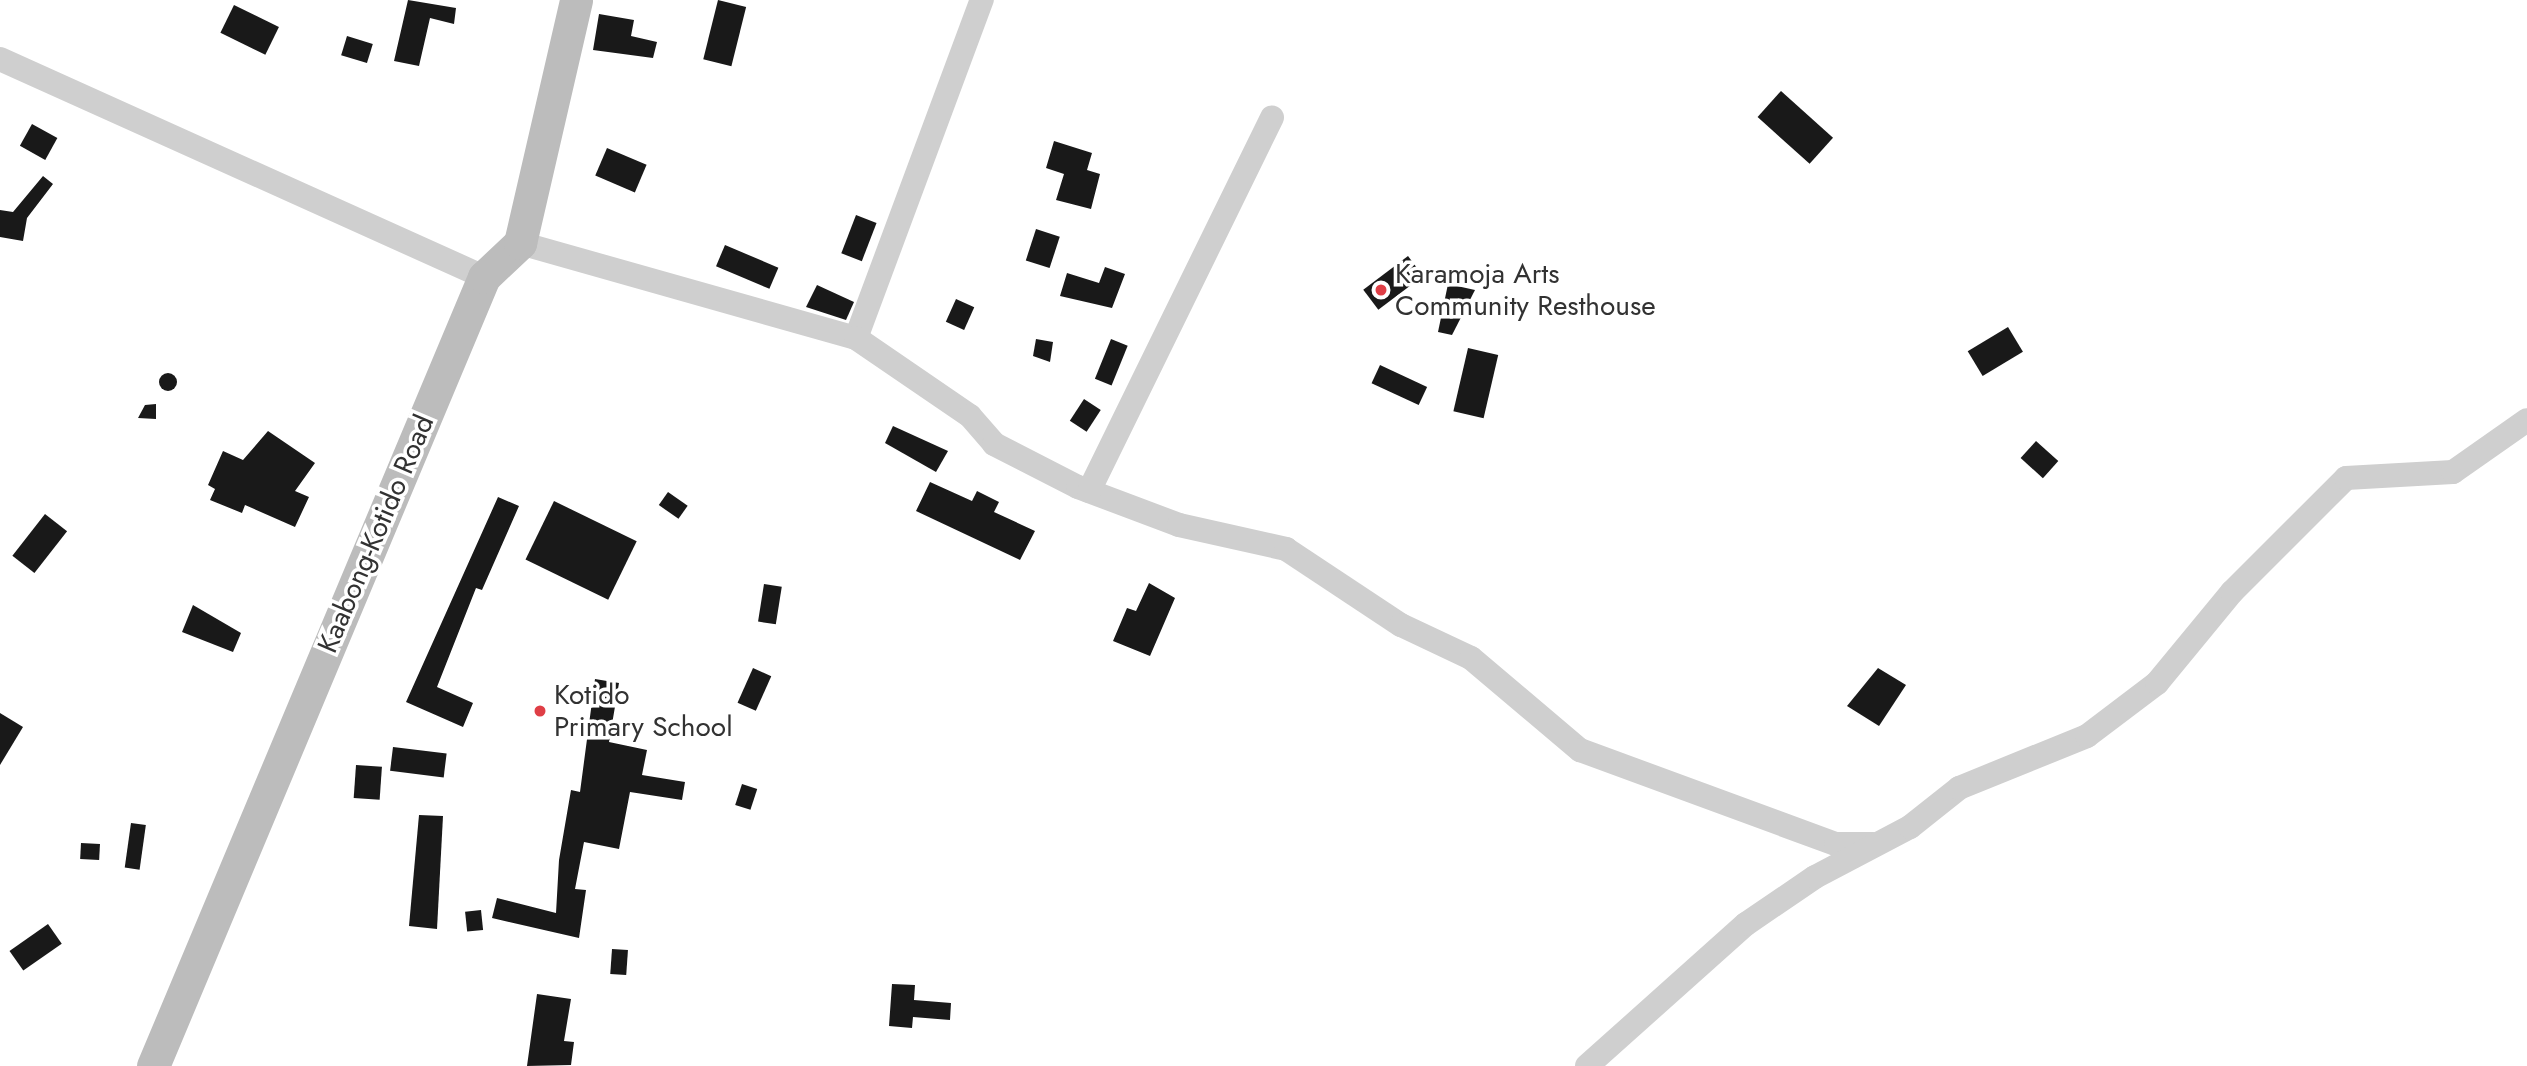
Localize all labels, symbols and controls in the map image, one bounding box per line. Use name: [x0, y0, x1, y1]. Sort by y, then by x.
place label: Karamoja Arts Community Resthouse: [1395, 257, 1656, 323]
marker: Karamoja Arts Community Resthouse: [1373, 282, 1389, 298]
street label: Kaabong-Kotido Road: [311, 410, 441, 658]
place label: Kotido Primary School: [554, 678, 733, 744]
marker: Kotido Primary School: [532, 703, 548, 719]

